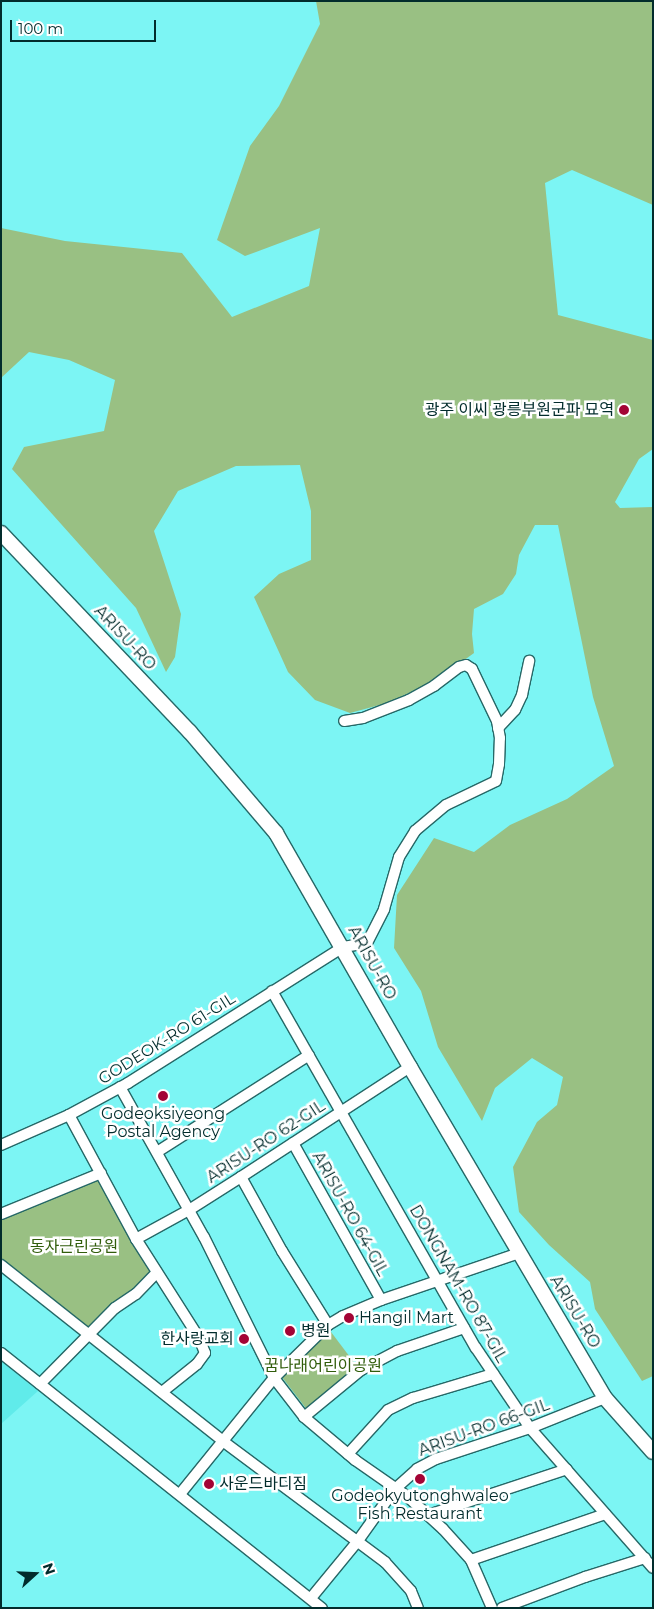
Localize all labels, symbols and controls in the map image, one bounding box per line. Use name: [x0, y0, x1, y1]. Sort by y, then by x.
scale bar: [12, 10, 159, 42]
text: 100 m: [18, 19, 63, 38]
place label: 광주 이씨 광릉부원군파 묘역: [425, 400, 614, 420]
marker: 광주 이씨 광릉부원군파 묘역: [618, 404, 630, 416]
street label: ARISU-RO: [90, 602, 160, 674]
street label: ARISU-RO: [344, 923, 400, 1003]
street label: GODEOK-RO 61-GIL: [95, 989, 239, 1089]
marker: Godeoksiyeong Postal Agency: [157, 1090, 169, 1102]
street label: ARISU-RO 62-GIL: [203, 1097, 329, 1187]
place label: Godeoksiyeong Postal Agency: [101, 1104, 225, 1142]
street label: ARISU-RO 64-GIL: [308, 1149, 392, 1279]
street label: DONGNAM-RO 87-GIL: [405, 1202, 511, 1366]
park label: 동자근린공원: [30, 1237, 118, 1257]
street label: ARISU-RO: [546, 1272, 604, 1352]
place label: Hangil Mart: [359, 1308, 454, 1328]
marker: Hangil Mart: [343, 1312, 355, 1324]
place label: 병원: [301, 1321, 330, 1341]
marker: 병원: [283, 1324, 297, 1338]
place label: 한사랑교회: [160, 1329, 234, 1349]
marker: 한사랑교회: [238, 1333, 250, 1345]
park label: 꿈나래어린이공원: [264, 1356, 382, 1376]
street label: ARISU-RO 66-GIL: [416, 1395, 552, 1461]
marker: Godeokyutonghwaleo Fish Restaurant: [414, 1473, 426, 1485]
place label: 사운드바디짐: [219, 1474, 307, 1494]
marker: 사운드바디짐: [203, 1478, 215, 1490]
place label: Godeokyutonghwaleo Fish Restaurant: [331, 1486, 509, 1524]
north arrow: [10, 1549, 60, 1599]
text: N: [39, 1560, 59, 1577]

